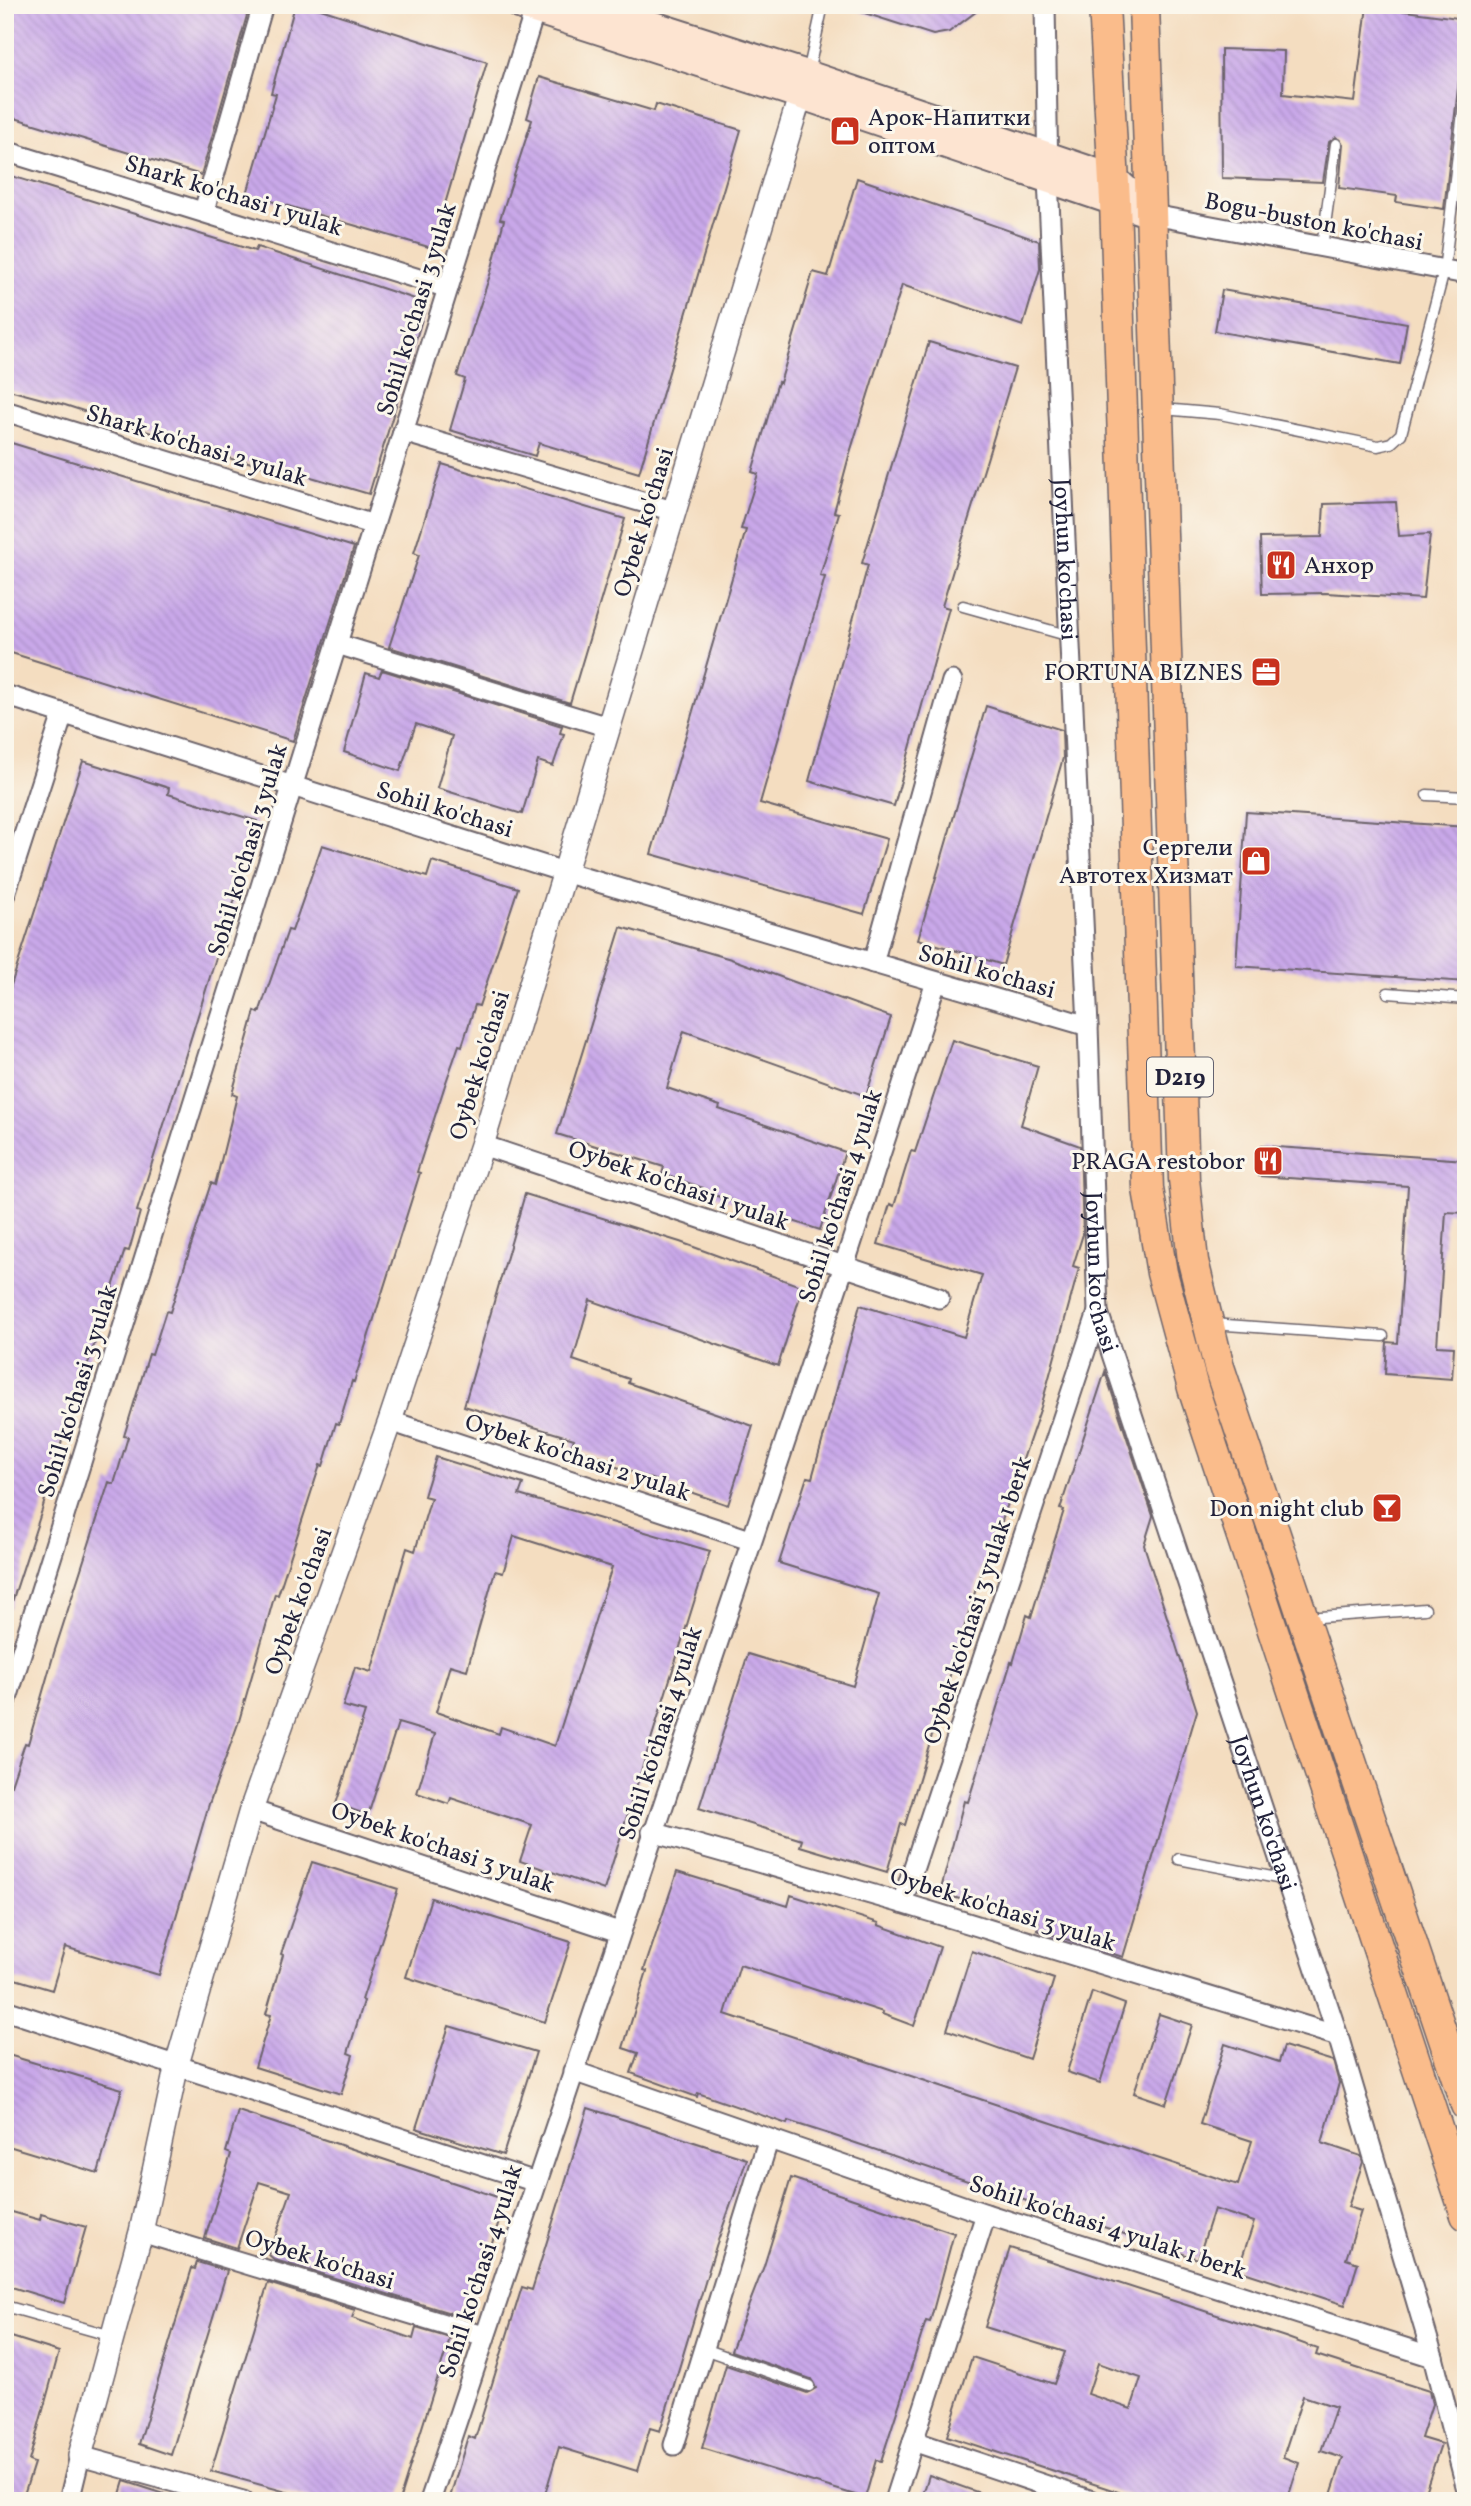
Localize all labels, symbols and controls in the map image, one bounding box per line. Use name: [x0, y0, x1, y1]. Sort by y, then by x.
place label: Арок-Напитки оптом: [868, 102, 1031, 164]
shop icon: Арок-Напитки оптом: [828, 114, 862, 148]
street label: Shark ko'chasi 1 yulak: [120, 148, 347, 246]
street label: Bogu-buston ko'chasi: [1201, 185, 1426, 261]
street label: Sohil ko'chasi 3 yulak: [369, 199, 467, 420]
street label: Shark ko'chasi 2 yulak: [82, 397, 311, 497]
street label: Oybek ko'chasi: [606, 444, 684, 602]
street label: Joyhun ko'chasi: [1043, 478, 1085, 642]
restaurant icon: Анхор: [1264, 548, 1298, 582]
place label: Анхор: [1304, 550, 1374, 584]
office icon: FORTUNA BIZNES: [1249, 655, 1283, 689]
place label: FORTUNA BIZNES: [1044, 657, 1243, 691]
street label: Sohil ko'chasi 3 yulak: [200, 740, 298, 961]
street label: Sohil ko'chasi: [372, 774, 517, 848]
place label: Сергели Автотех Хизмат: [1059, 832, 1233, 894]
shop icon: Сергели Автотех Хизмат: [1239, 844, 1273, 878]
street label: Sohil ko'chasi: [914, 937, 1059, 1009]
street label: Oybek ko'chasi: [442, 987, 520, 1145]
road number: D219: [1147, 1058, 1213, 1096]
street label: Sohil ko'chasi 4 yulak: [791, 1085, 893, 1308]
street label: Oybek ko'chasi 1 yulak: [563, 1133, 793, 1241]
restaurant icon: PRAGA restobor: [1251, 1144, 1285, 1178]
place label: PRAGA restobor: [1071, 1146, 1245, 1180]
street label: Joyhun ko'chasi: [1075, 1191, 1125, 1358]
street label: Sohil ko'chasi 3 yulak: [30, 1281, 128, 1502]
street label: Oybek ko'chasi 2 yulak: [460, 1406, 695, 1511]
street label: Oybek ko'chasi 3 yulak 1 berk: [916, 1452, 1042, 1749]
bar icon: Don night club: [1370, 1491, 1404, 1525]
place label: Don night club: [1209, 1493, 1364, 1527]
street label: Oybek ko'chasi: [257, 1523, 342, 1680]
street label: Sohil ko'chasi 4 yulak: [611, 1622, 713, 1845]
street label: Joyhun ko'chasi: [1220, 1731, 1304, 1896]
street label: Oybek ko'chasi 3 yulak: [326, 1795, 559, 1903]
street label: Oybek ko'chasi 3 yulak: [885, 1860, 1120, 1961]
street label: Sohil ko'chasi 4 yulak: [431, 2160, 533, 2383]
street label: Sohil ko'chasi 4 yulak 1 berk: [964, 2168, 1250, 2290]
street label: Oybek ko'chasi: [240, 2222, 398, 2300]

